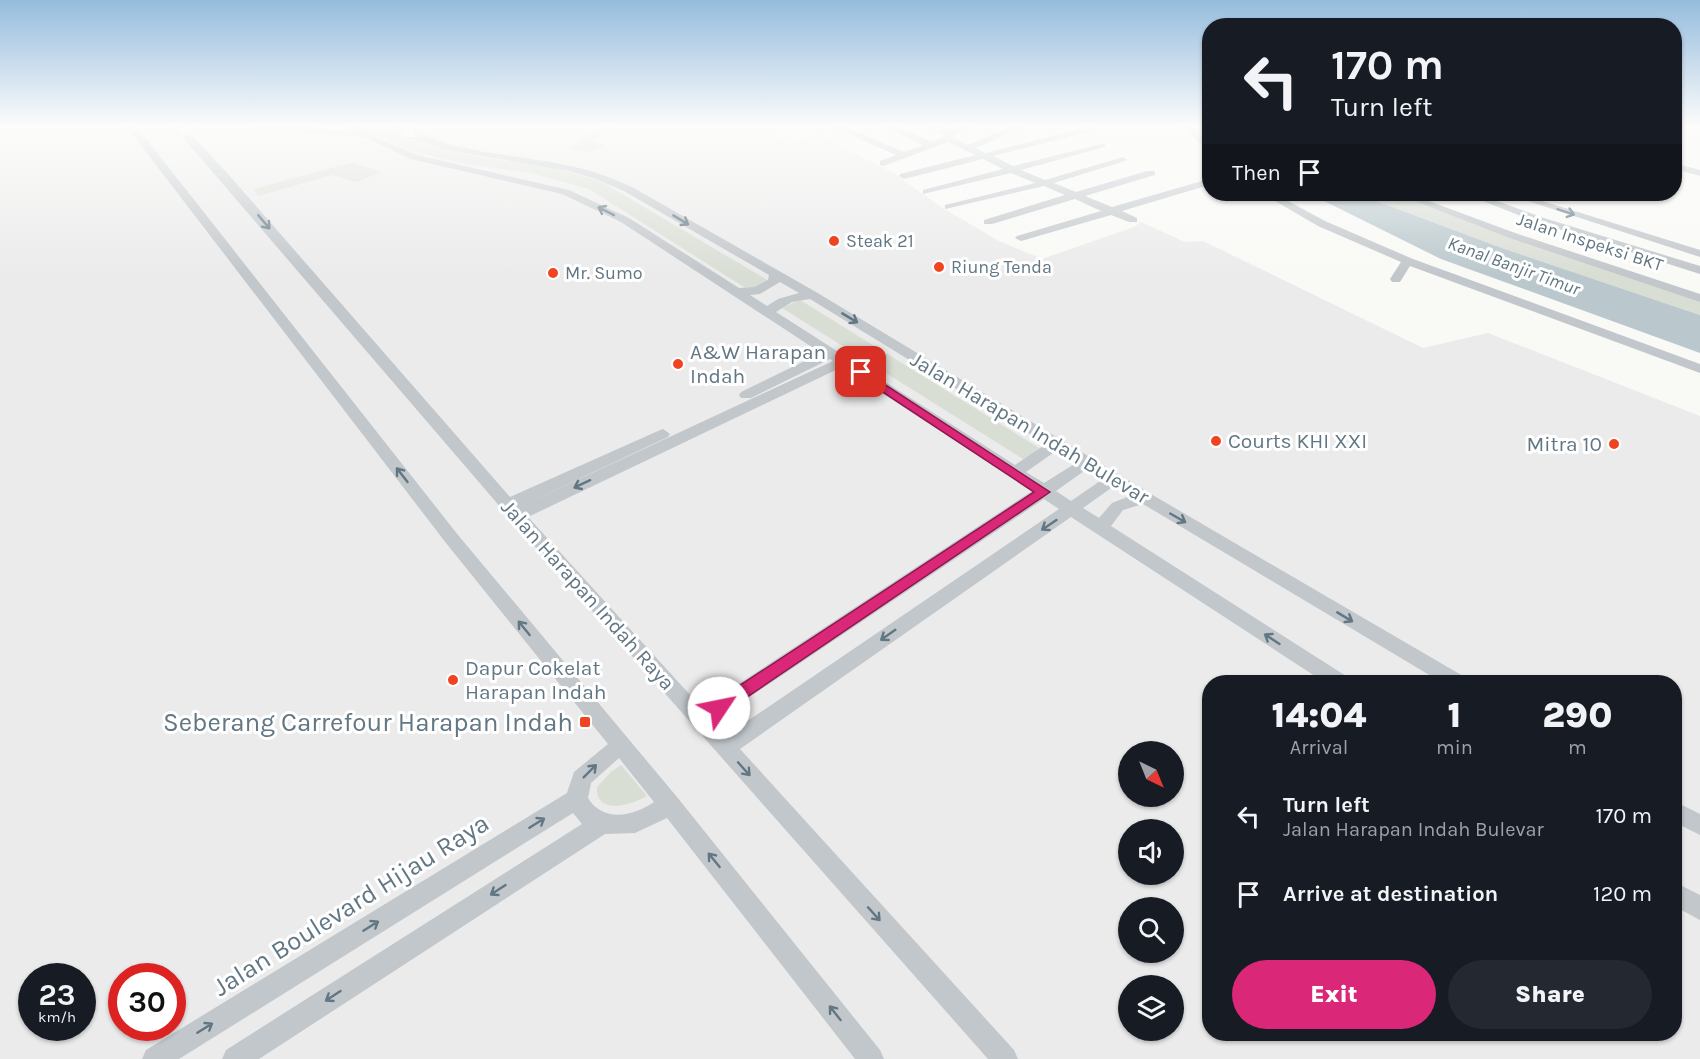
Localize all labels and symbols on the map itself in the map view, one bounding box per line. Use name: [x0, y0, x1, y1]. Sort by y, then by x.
one-way arrow: [598, 204, 616, 216]
one-way arrow: [1556, 207, 1575, 218]
street label: Jalan Inspeksi BKT: [1514, 208, 1666, 276]
one-way arrow: [257, 214, 270, 230]
one-way arrow: [672, 214, 689, 226]
place label: Steak 21: [846, 230, 914, 252]
water label: Kanal Banjir Timur: [1445, 232, 1584, 300]
marker: Steak 21: [827, 234, 841, 248]
place label: Riung Tenda: [951, 256, 1052, 278]
marker: Riung Tenda: [932, 260, 946, 274]
place label: Mr. Sumo: [565, 262, 643, 284]
marker: Mr. Sumo: [546, 266, 560, 280]
one-way arrow: [841, 312, 858, 324]
place label: A&W Harapan Indah: [690, 340, 826, 388]
pin: [835, 346, 886, 397]
street label: Jalan Harapan Indah Bulevar: [907, 347, 1154, 509]
marker: A&W Harapan Indah: [671, 357, 685, 371]
place label: Courts KHI XXI: [1228, 429, 1367, 453]
place label: Mitra 10: [1527, 432, 1602, 456]
marker: Courts KHI XXI: [1209, 434, 1223, 448]
marker: Mitra 10: [1607, 437, 1621, 451]
one-way arrow: [396, 468, 409, 484]
one-way arrow: [574, 479, 592, 491]
street label: Jalan Harapan Indah Raya: [496, 495, 680, 695]
one-way arrow: [1169, 512, 1186, 524]
one-way arrow: [1041, 519, 1057, 531]
one-way arrow: [1336, 612, 1353, 624]
one-way arrow: [517, 620, 530, 636]
one-way arrow: [880, 629, 896, 641]
one-way arrow: [1264, 633, 1281, 645]
place label: Dapur Cokelat Harapan Indah: [465, 656, 606, 704]
marker: Dapur Cokelat Harapan Indah: [446, 673, 460, 687]
position arrow: [687, 676, 751, 740]
place label: Seberang Carrefour Harapan Indah: [163, 707, 573, 738]
marker: Seberang Carrefour Harapan Indah: [578, 715, 592, 729]
north arrow: [1118, 741, 1184, 807]
one-way arrow: [737, 761, 751, 776]
one-way arrow: [582, 763, 597, 778]
street label: Jalan Boulevard Hijau Raya: [207, 807, 495, 1003]
one-way arrow: [528, 817, 545, 829]
one-way arrow: [707, 853, 721, 868]
one-way arrow: [489, 884, 506, 897]
one-way arrow: [867, 906, 881, 921]
one-way arrow: [362, 919, 379, 931]
speed limit sign: 30: [108, 963, 186, 1041]
one-way arrow: [325, 989, 342, 1002]
one-way arrow: [828, 1005, 841, 1021]
one-way arrow: [196, 1022, 213, 1034]

